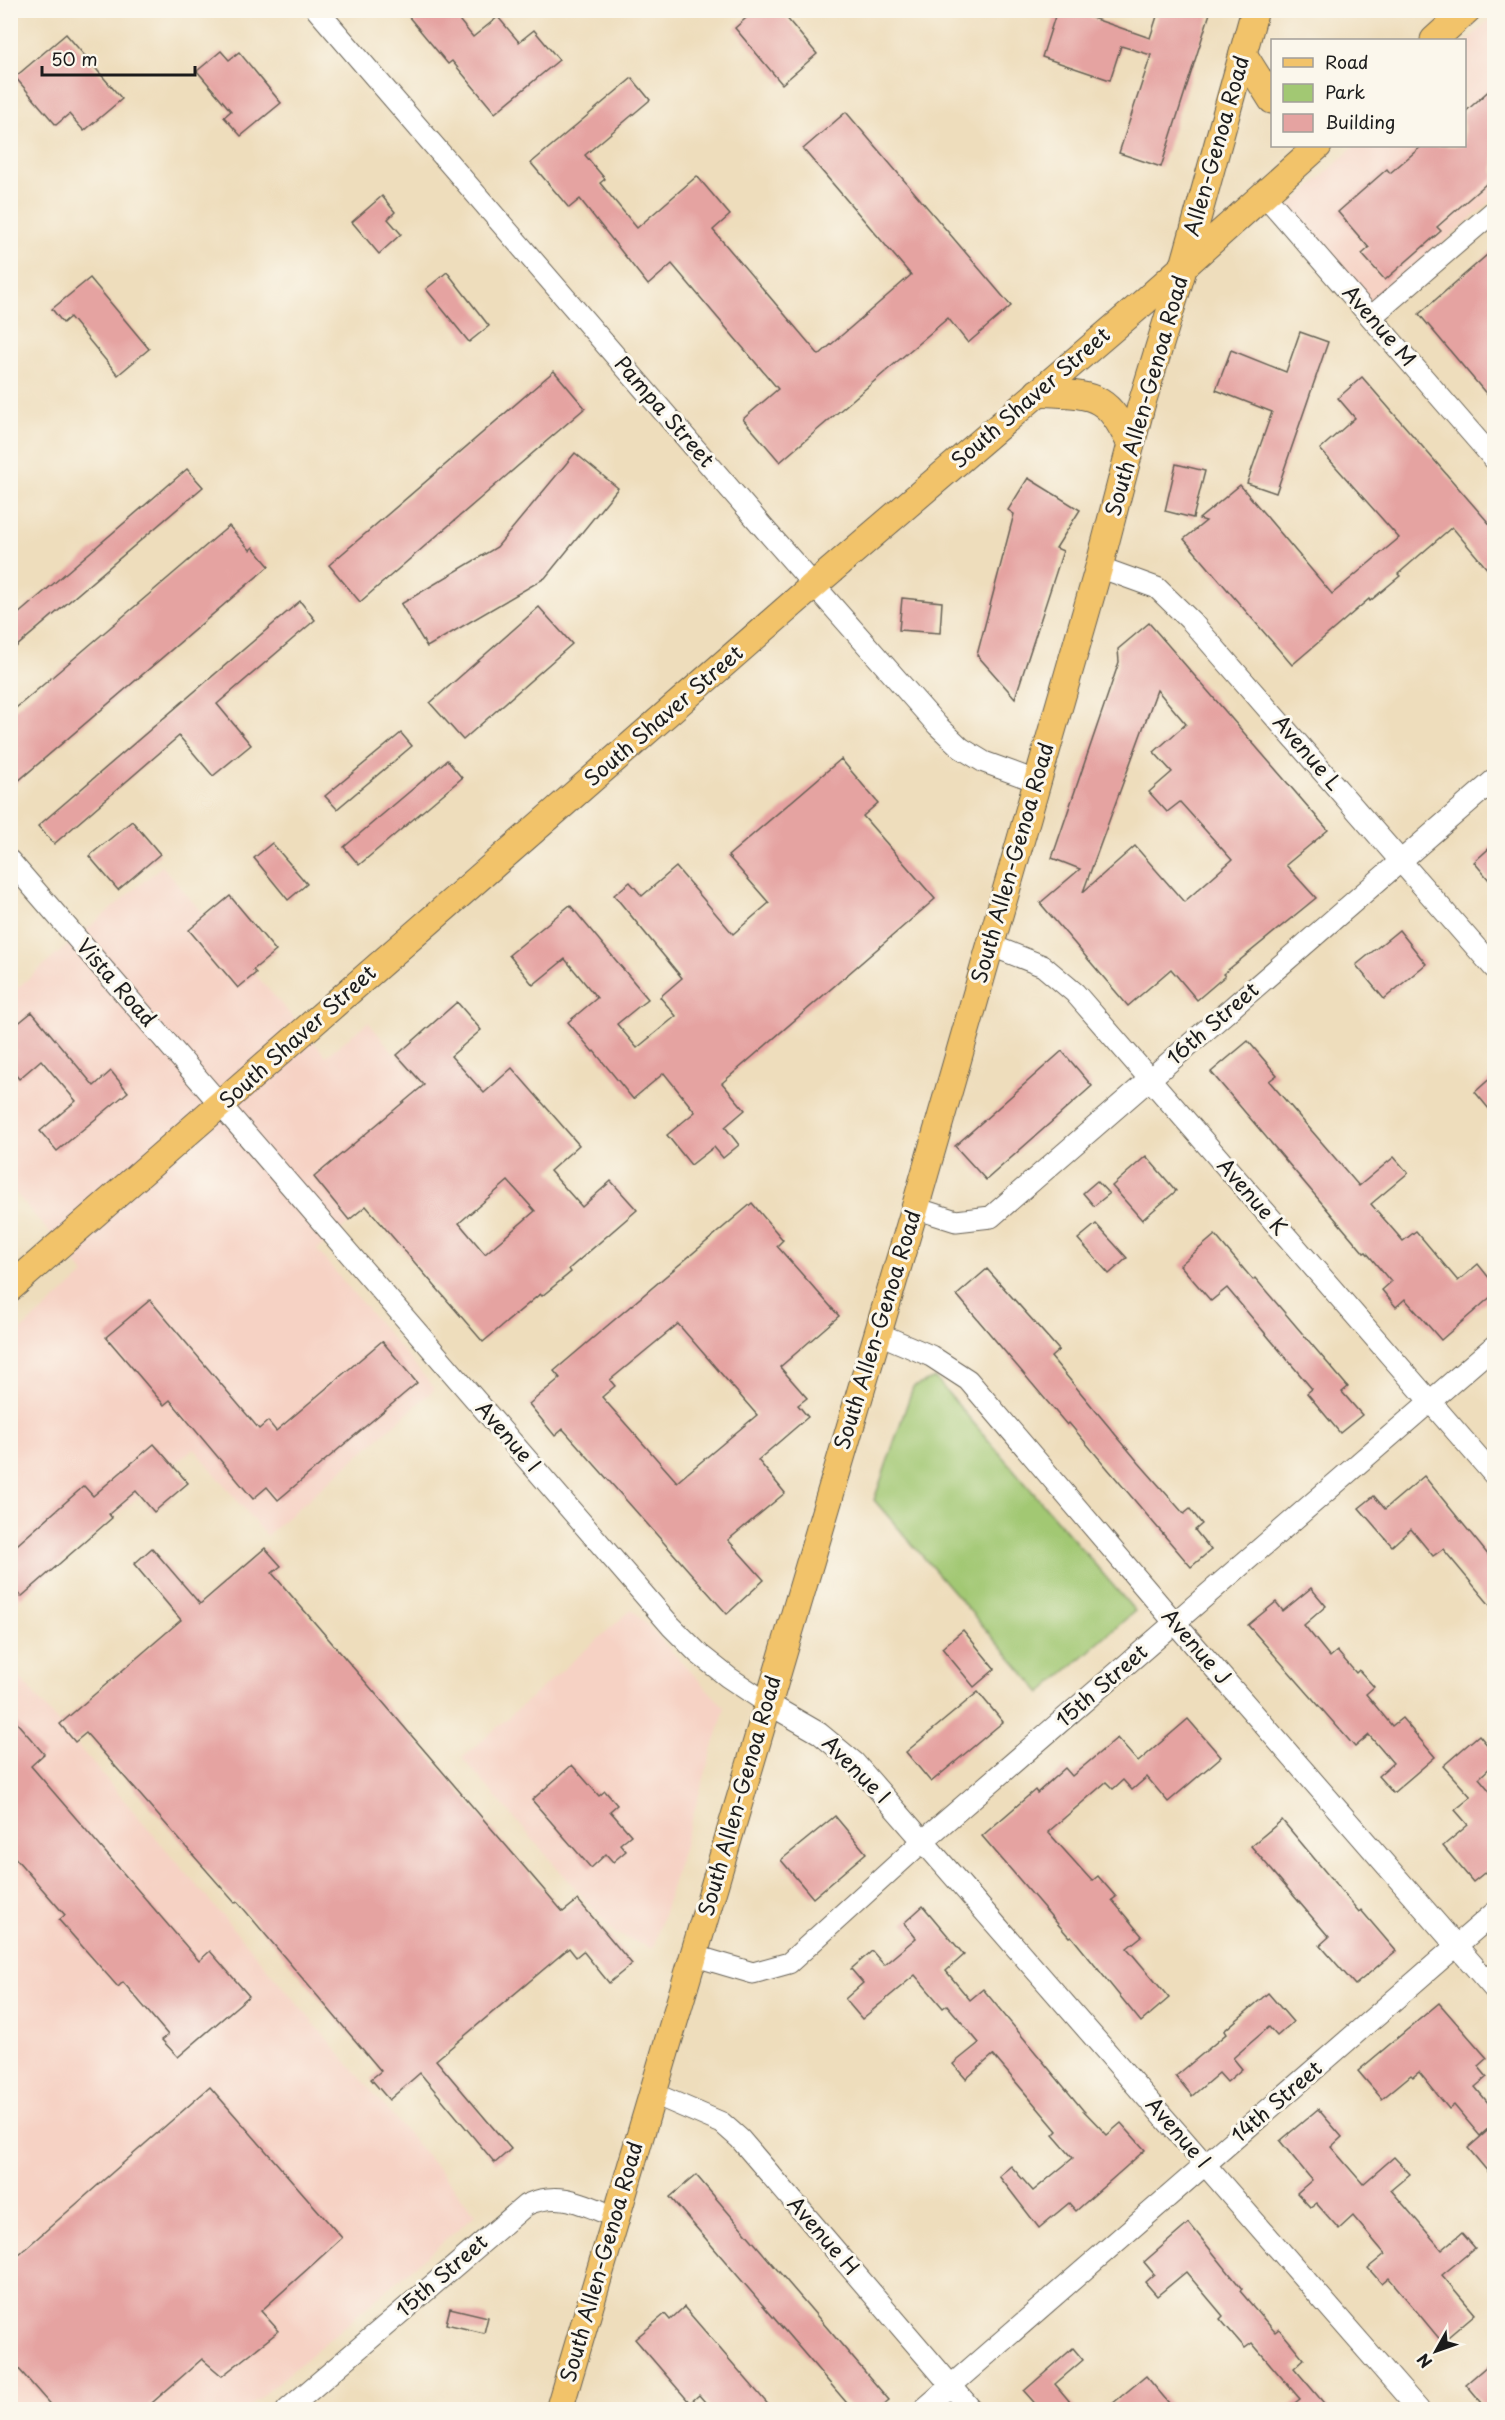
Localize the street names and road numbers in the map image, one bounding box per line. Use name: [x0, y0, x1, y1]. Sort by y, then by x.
street label: Allen-Genoa Road: [1174, 52, 1256, 239]
street label: South Allen-Genoa Road: [1095, 271, 1195, 519]
street label: Avenue M: [1336, 277, 1425, 373]
street label: South Shaver Street: [943, 318, 1116, 475]
street label: Pampa Street: [608, 348, 723, 474]
street label: South Shaver Street: [576, 636, 749, 793]
street label: Avenue L: [1266, 707, 1351, 797]
street label: South Allen-Genoa Road: [961, 738, 1061, 986]
street label: Vista Road: [70, 930, 165, 1033]
street label: South Shaver Street: [211, 956, 382, 1115]
street label: 16th Street: [1158, 973, 1265, 1072]
street label: Avenue K: [1211, 1150, 1296, 1241]
street label: South Allen-Genoa Road: [824, 1206, 928, 1453]
street label: Avenue I: [469, 1393, 550, 1479]
street label: Avenue J: [1155, 1600, 1240, 1691]
street label: 15th Street: [1048, 1635, 1154, 1734]
street label: South Allen-Genoa Road: [688, 1671, 788, 1919]
street label: Avenue I: [816, 1727, 899, 1810]
street label: 14th Street: [1223, 2052, 1328, 2149]
street label: Avenue I: [1139, 2089, 1220, 2175]
street label: South Allen-Genoa Road: [550, 2137, 650, 2385]
street label: Avenue H: [781, 2188, 868, 2281]
street label: 15th Street: [388, 2225, 494, 2324]

